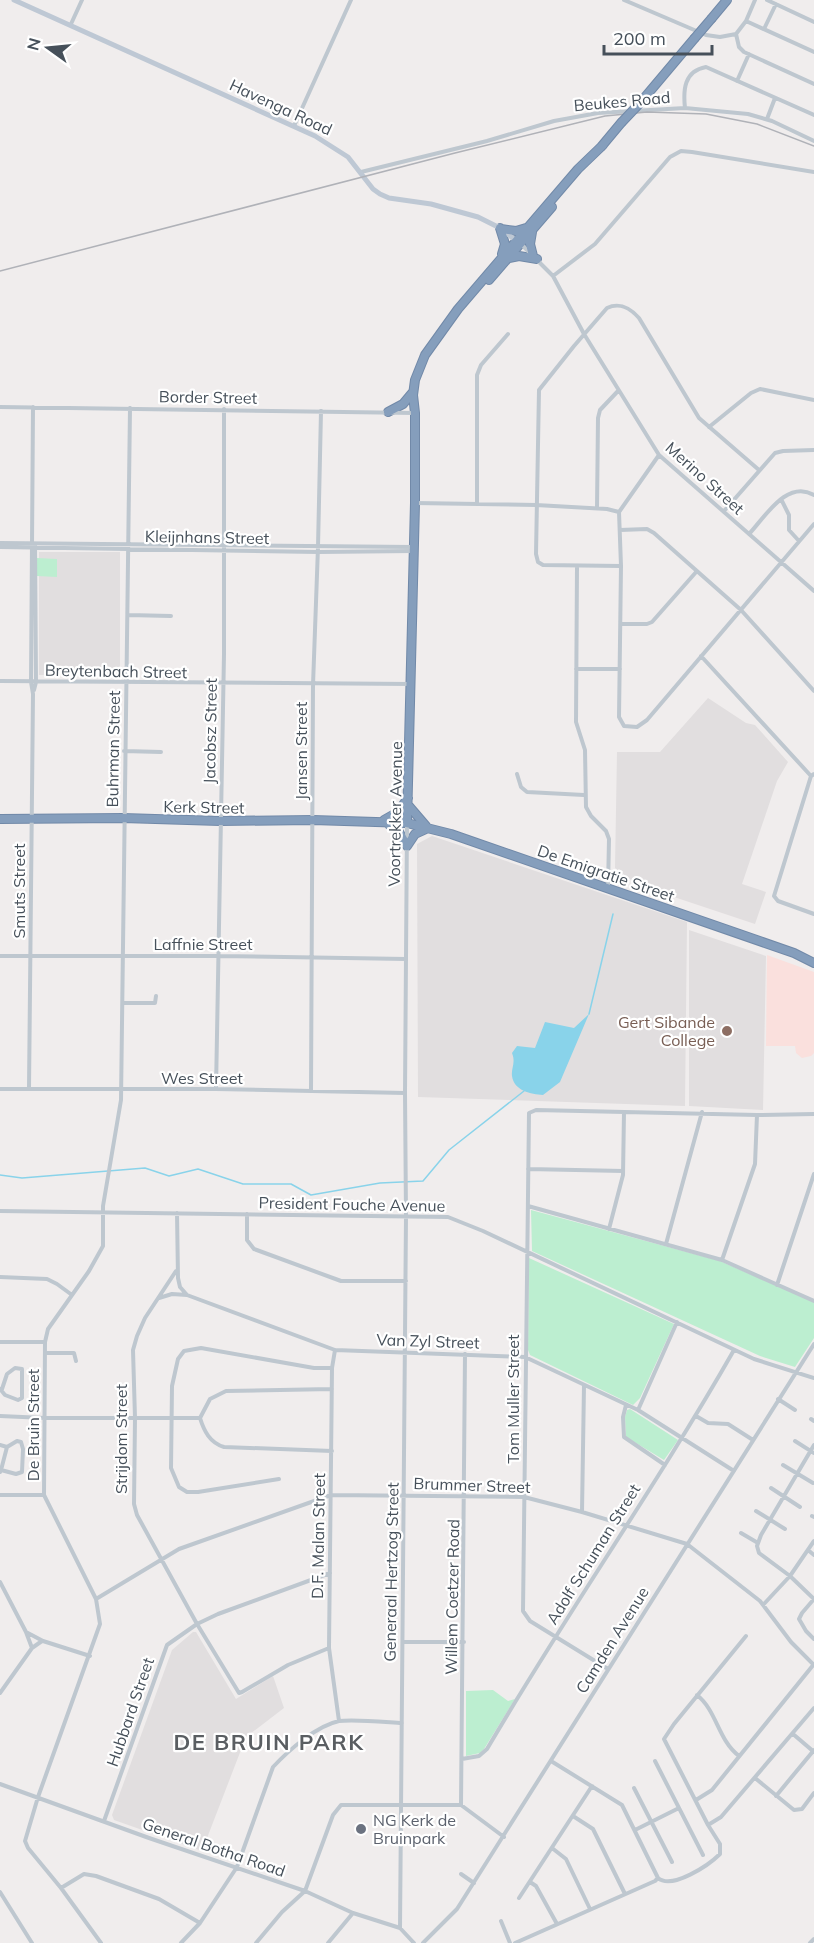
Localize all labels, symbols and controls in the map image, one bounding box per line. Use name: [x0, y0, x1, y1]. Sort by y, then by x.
north arrow: [18, 18, 78, 78]
scale bar: [604, 18, 712, 56]
text: 200 m: [613, 27, 666, 50]
text: N: [22, 36, 45, 53]
street label: Havenga Road: [227, 75, 335, 139]
street label: Beukes Road: [573, 87, 671, 115]
street label: Border Street: [159, 386, 258, 408]
street label: Merino Street: [662, 437, 749, 519]
street label: Kleijnhans Street: [145, 526, 270, 548]
street label: Breytenbach Street: [45, 660, 188, 682]
street label: Jacobsz Street: [199, 677, 221, 784]
street label: Buhrman Street: [102, 690, 124, 808]
street label: Jansen Street: [291, 701, 311, 800]
street label: Voortrekker Avenue: [384, 741, 406, 887]
street label: Kerk Street: [163, 796, 245, 818]
street label: De Emigratie Street: [535, 840, 678, 906]
street label: Smuts Street: [9, 843, 29, 939]
street label: Laffnie Street: [153, 934, 253, 954]
place label: Gert Sibande College: [618, 1012, 715, 1050]
marker: Gert Sibande College: [720, 1024, 734, 1038]
street label: Wes Street: [161, 1068, 243, 1088]
street label: President Fouche Avenue: [258, 1192, 446, 1216]
street label: Van Zyl Street: [376, 1329, 480, 1353]
street label: Tom Muller Street: [503, 1334, 523, 1464]
street label: De Bruin Street: [23, 1368, 43, 1481]
street label: Strijdom Street: [111, 1384, 131, 1494]
street label: D.F. Malan Street: [307, 1472, 329, 1599]
street label: Brummer Street: [413, 1473, 531, 1497]
street label: Adolf Schuman Street: [542, 1480, 645, 1628]
street label: Generaal Hertzog Street: [379, 1482, 403, 1662]
street label: Willem Coetzer Road: [441, 1519, 463, 1675]
street label: Camden Avenue: [571, 1583, 653, 1697]
street label: Hubbard Street: [102, 1654, 158, 1769]
district label: DE BRUIN PARK: [174, 1728, 364, 1756]
place label: NG Kerk de Bruinpark: [373, 1810, 456, 1848]
street label: General Botha Road: [140, 1813, 288, 1881]
marker: NG Kerk de Bruinpark: [354, 1822, 368, 1836]

